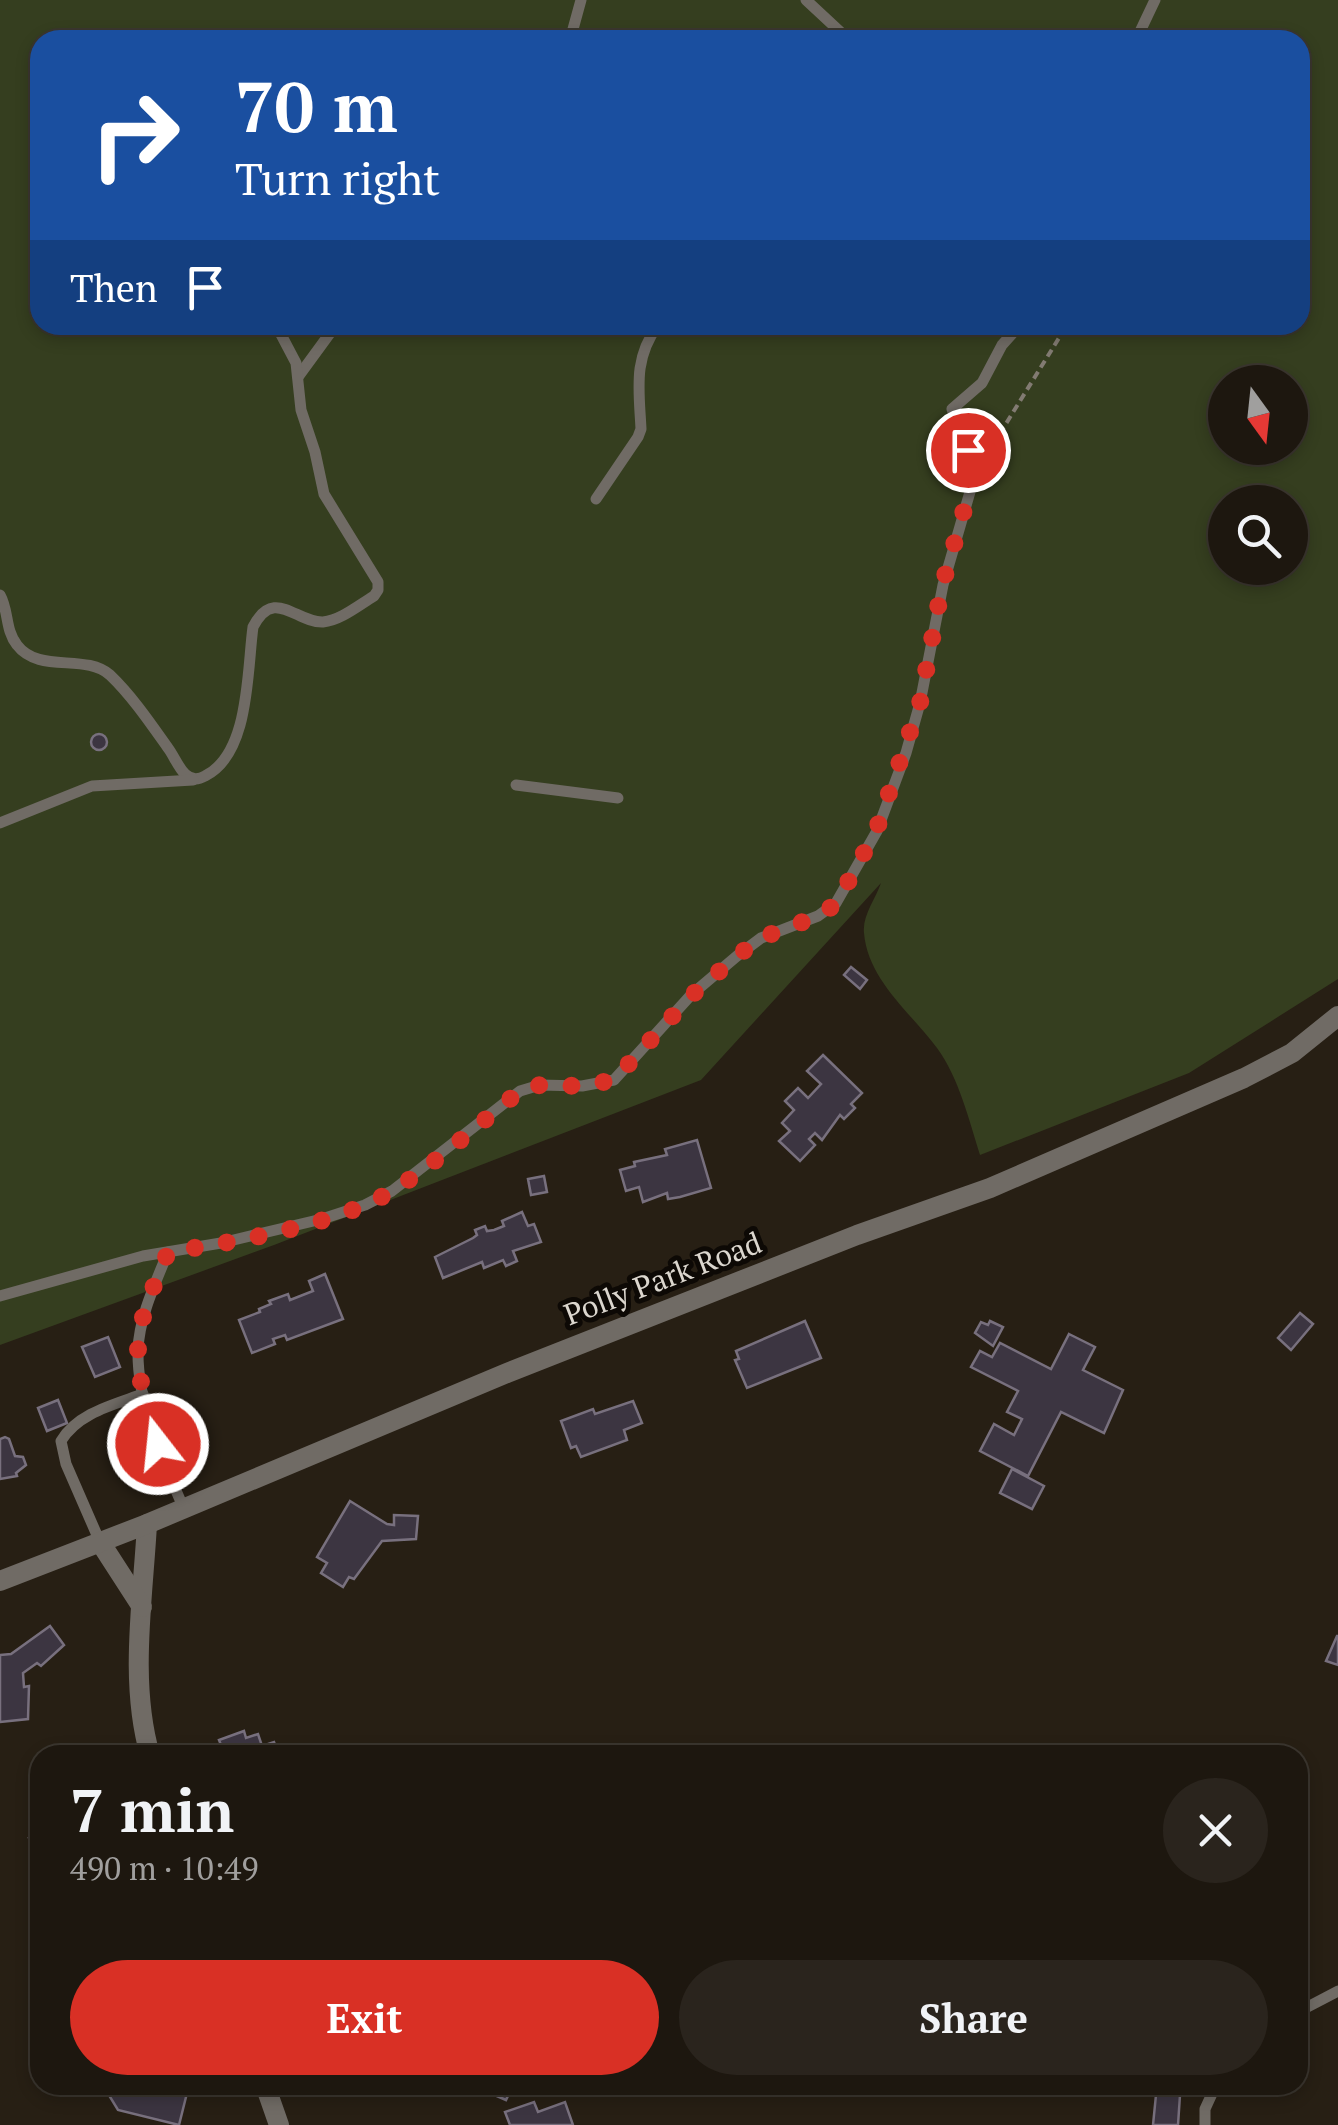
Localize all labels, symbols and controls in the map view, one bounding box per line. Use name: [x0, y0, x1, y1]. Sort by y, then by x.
text: 70 m: [235, 59, 398, 152]
icon: right: [70, 70, 200, 200]
text: Turn right: [235, 148, 440, 208]
icon: arrive: [178, 260, 233, 315]
text: Then: [70, 263, 158, 313]
north arrow: [1208, 365, 1308, 465]
map controls: [1208, 365, 1308, 585]
pin: [926, 408, 1011, 493]
icon: arrive: [941, 423, 996, 478]
button: search: [1208, 485, 1308, 585]
street label: Polly Park Road: [558, 1222, 767, 1334]
position arrow: [106, 1392, 210, 1496]
text: 7 min: [70, 1770, 234, 1849]
button: close: [1163, 1778, 1268, 1883]
text: 490 m · 10:49: [70, 1847, 258, 1889]
button: Exit: [70, 1960, 659, 2075]
button: Share: [679, 1960, 1268, 2075]

